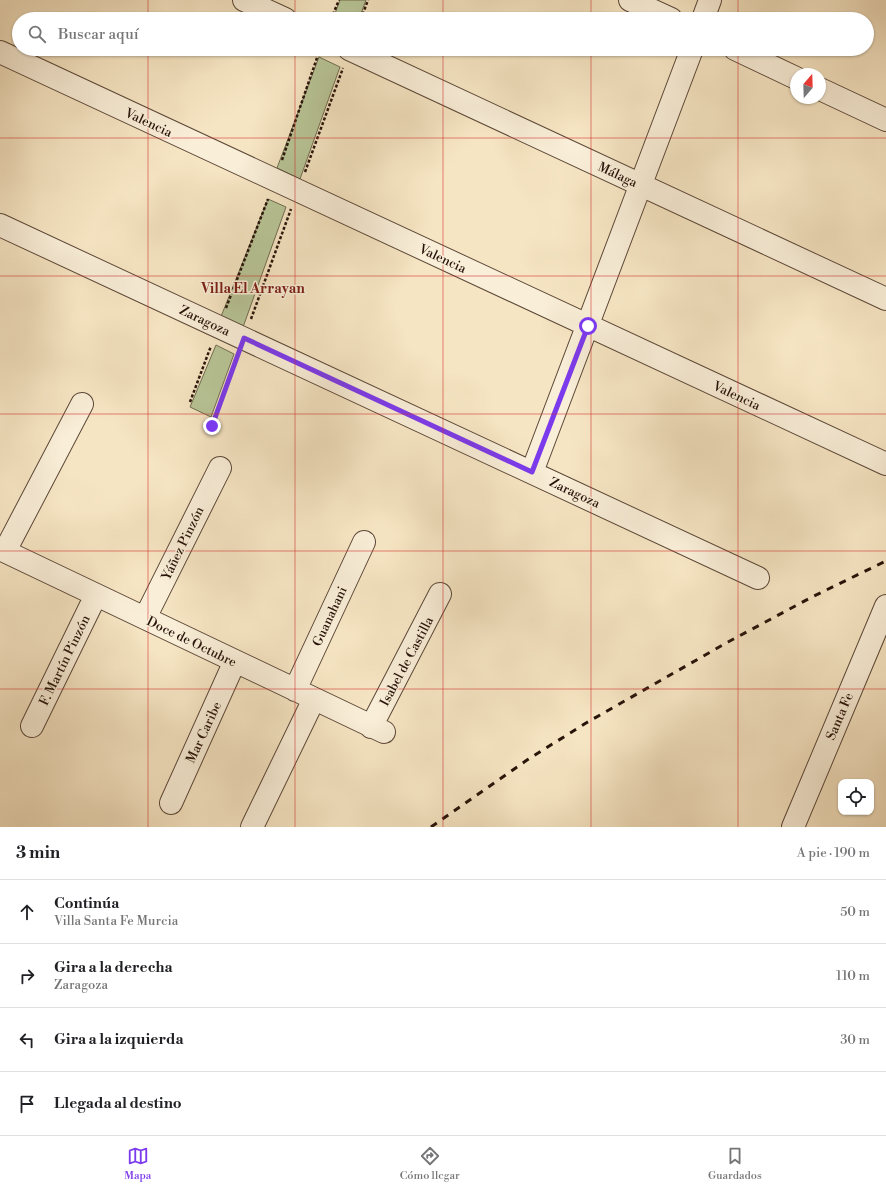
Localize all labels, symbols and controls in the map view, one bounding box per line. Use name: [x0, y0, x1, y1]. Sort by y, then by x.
search box: [12, 12, 874, 56]
icon: search: [26, 23, 48, 45]
text: Buscar aquí: [58, 25, 139, 44]
north arrow: [790, 68, 826, 104]
street label: Valencia: [121, 105, 175, 141]
street label: Málaga: [595, 159, 640, 191]
street label: Valencia: [415, 241, 469, 277]
district label: Villa El Arrayan: [200, 280, 305, 298]
street label: Zaragoza: [177, 302, 233, 340]
route start: [579, 317, 597, 335]
street label: Valencia: [709, 378, 763, 414]
route end: [203, 417, 221, 435]
street label: Zaragoza: [547, 474, 603, 512]
street label: Yáñez Pinzón: [158, 504, 208, 584]
street label: Guanahani: [309, 584, 351, 649]
street label: F. Martín Pinzón: [36, 612, 94, 708]
street label: Doce de Octubre: [144, 613, 240, 671]
street label: Isabel de Castilla: [377, 614, 437, 709]
street label: Santa Fe: [823, 690, 857, 743]
street label: Mar Caribe: [183, 699, 225, 766]
map controls: [838, 779, 874, 815]
button: locate: [838, 779, 874, 815]
text: 3 min: [16, 842, 60, 864]
text: A pie · 190 m: [797, 845, 870, 861]
text: Continúa: [54, 894, 119, 913]
icon: ahead: [16, 901, 38, 923]
text: 50 m: [840, 904, 870, 920]
text: Villa Santa Fe Murcia: [54, 913, 178, 929]
text: Gira a la derecha: [54, 958, 173, 977]
icon: right: [16, 965, 38, 987]
text: 110 m: [836, 968, 870, 984]
text: Zaragoza: [54, 977, 108, 993]
icon: left: [16, 1029, 38, 1051]
text: Gira a la izquierda: [54, 1030, 184, 1049]
text: 30 m: [840, 1032, 870, 1048]
icon: arrive: [16, 1093, 38, 1115]
text: Llegada al destino: [54, 1094, 182, 1113]
tab: Mapa: [124, 1145, 151, 1183]
tab: Cómo llegar: [400, 1145, 460, 1183]
tab: Guardados: [708, 1145, 762, 1183]

